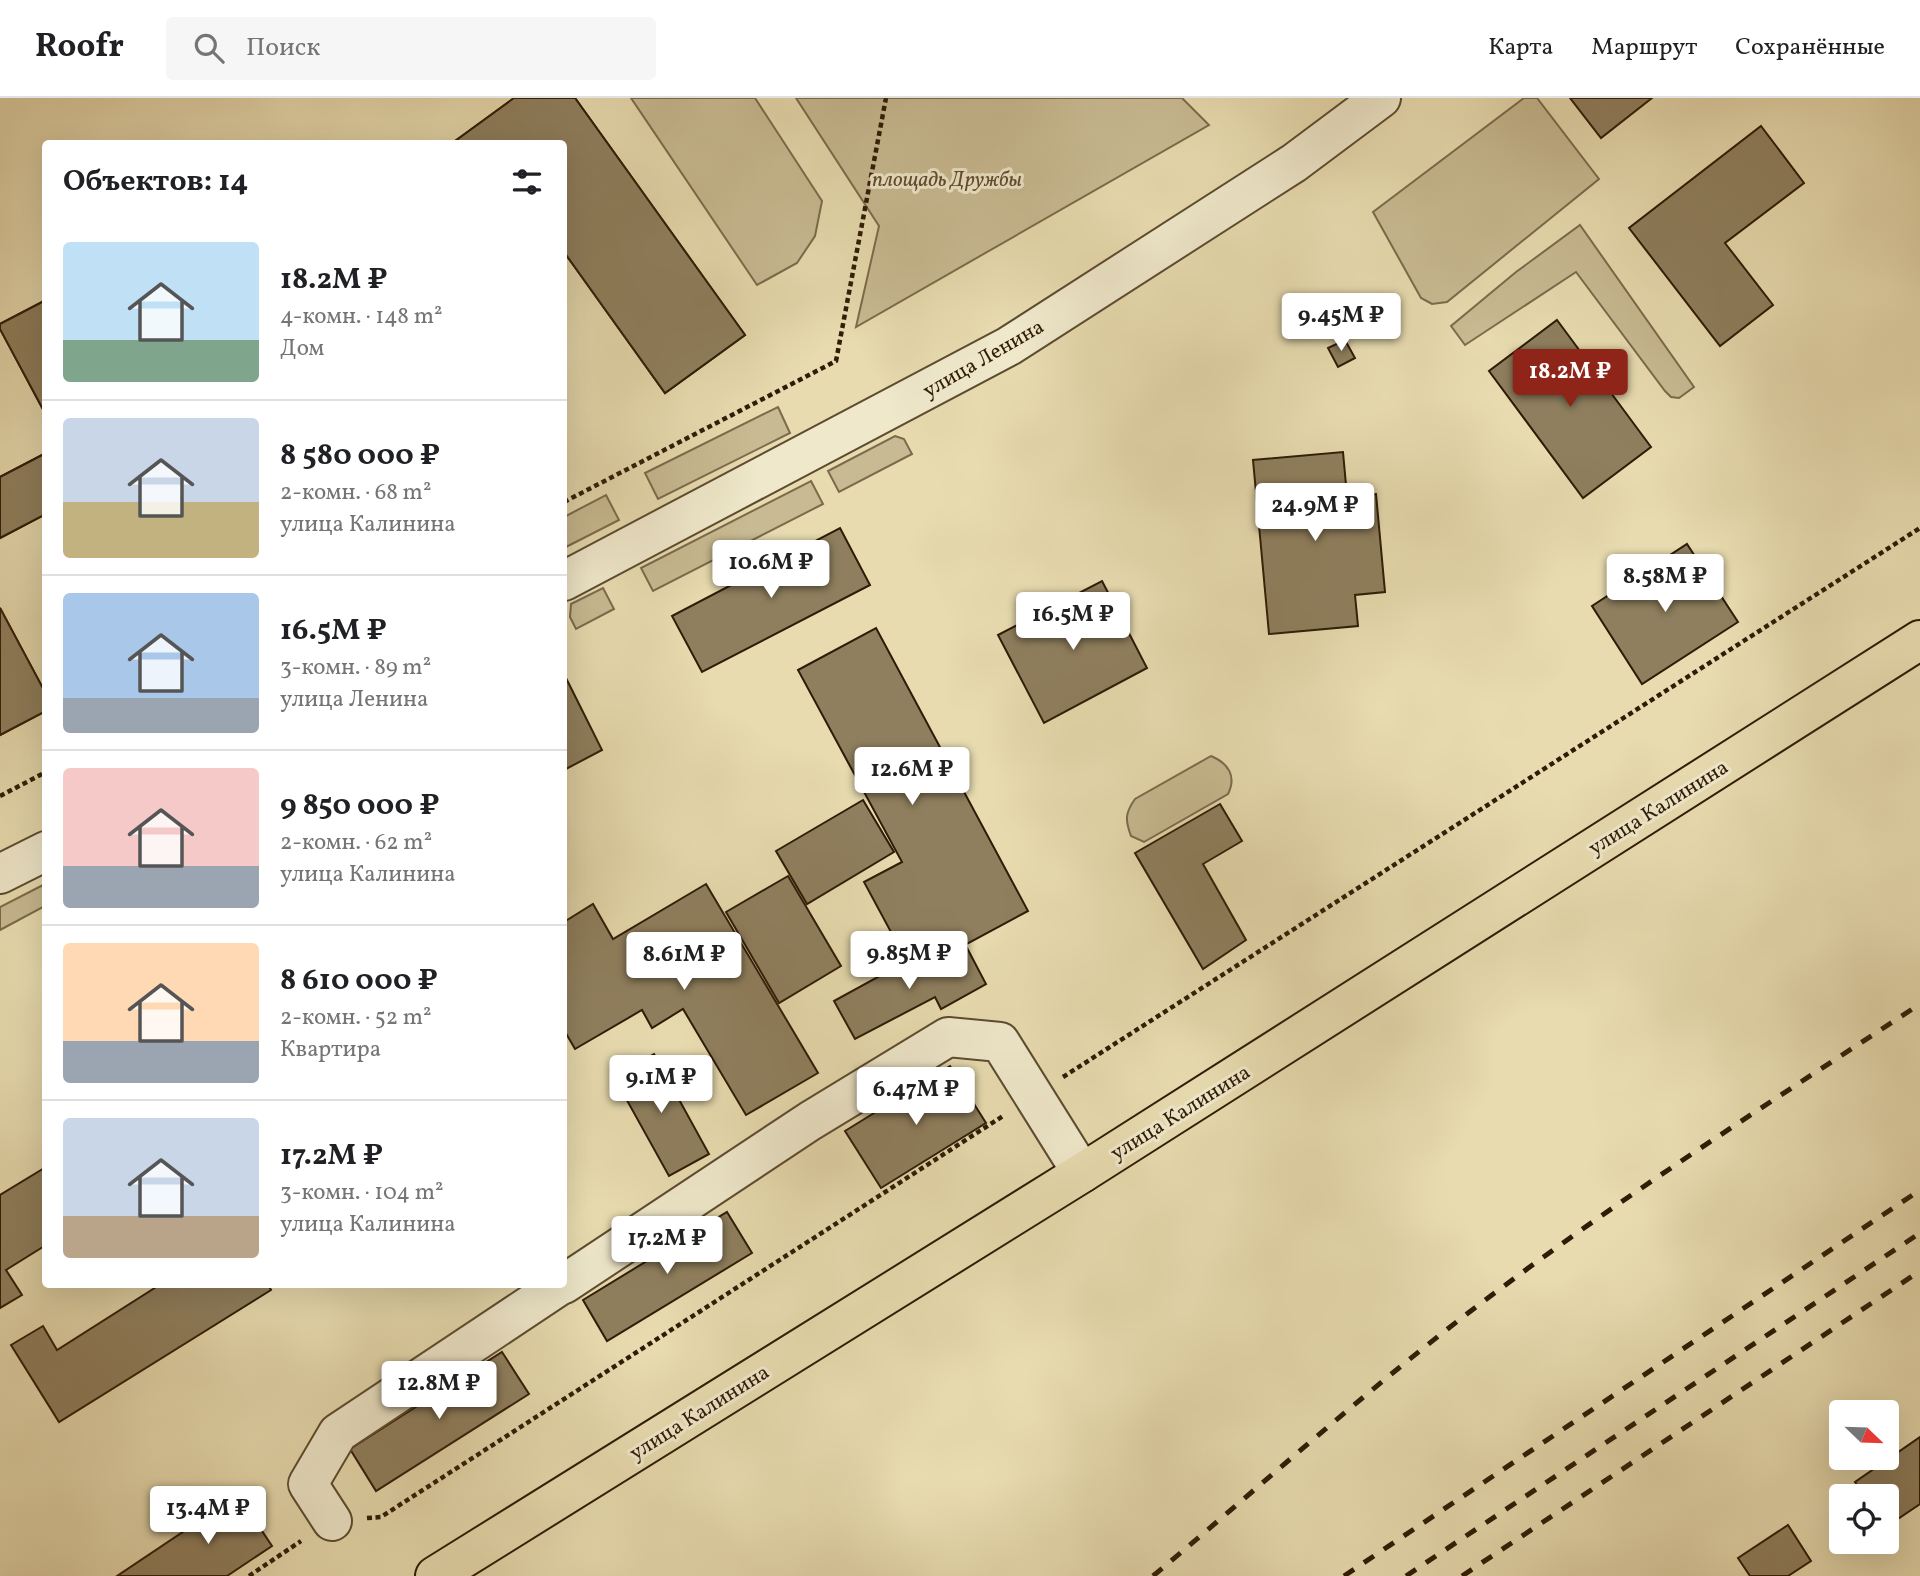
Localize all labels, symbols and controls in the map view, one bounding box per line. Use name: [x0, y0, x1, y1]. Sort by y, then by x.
search box: [166, 17, 656, 80]
text: Roofr: [35, 25, 124, 71]
icon: search: [190, 29, 228, 67]
text: Поиск: [246, 30, 320, 66]
text: Карта: [1488, 31, 1553, 65]
text: Маршрут: [1591, 31, 1697, 65]
text: Сохранённые: [1735, 31, 1885, 65]
text: Объектов: 14: [63, 161, 248, 203]
icon: filters: [508, 163, 546, 201]
park label: площадь Дружбы: [872, 166, 1022, 195]
text: 18.2M ₽: [280, 259, 388, 301]
icon: home: [119, 270, 203, 354]
pin: 9.45M ₽: [1276, 294, 1406, 353]
text: 9.45M ₽: [1298, 300, 1384, 332]
text: 4-комн. · 148 m²: [280, 301, 443, 333]
street label: улица Ленина: [918, 313, 1050, 406]
text: Дом: [280, 333, 324, 365]
pin: 18.2M ₽: [1505, 350, 1635, 409]
text: 18.2M ₽: [1529, 356, 1611, 388]
text: 8 580 000 ₽: [280, 435, 440, 477]
icon: home: [119, 446, 203, 530]
text: 2-комн. · 68 m²: [280, 477, 431, 509]
pin: 24.9M ₽: [1250, 484, 1380, 543]
text: 24.9M ₽: [1271, 490, 1359, 522]
text: улица Калинина: [280, 509, 456, 541]
pin: 10.6M ₽: [706, 540, 836, 600]
text: 10.6M ₽: [728, 547, 814, 579]
pin: 8.58M ₽: [1600, 554, 1730, 614]
text: 8.58M ₽: [1623, 561, 1707, 593]
pin: 16.5M ₽: [1008, 592, 1138, 652]
text: 16.5M ₽: [1032, 599, 1114, 631]
text: 16.5M ₽: [280, 610, 387, 652]
icon: home: [119, 621, 203, 705]
text: 3-комн. · 89 m²: [280, 652, 431, 684]
text: улица Ленина: [280, 684, 429, 716]
pin: 12.6M ₽: [847, 748, 977, 807]
street label: улица Калинина: [1583, 753, 1735, 863]
text: 12.6M ₽: [871, 754, 953, 786]
text: 9 850 000 ₽: [280, 785, 440, 827]
icon: home: [119, 796, 203, 880]
text: 2-комн. · 62 m²: [280, 827, 432, 859]
text: улица Калинина: [280, 859, 456, 891]
pin: 8.61M ₽: [619, 932, 749, 992]
pin: 9.85M ₽: [844, 932, 974, 991]
text: 9.85M ₽: [867, 938, 951, 970]
text: 8.61M ₽: [642, 939, 726, 971]
text: 8 610 000 ₽: [280, 960, 438, 1002]
icon: home: [119, 971, 203, 1055]
text: 2-комн. · 52 m²: [280, 1002, 432, 1034]
text: Квартира: [280, 1034, 381, 1066]
pin: 9.1M ₽: [604, 1056, 718, 1115]
street label: улица Калинина: [1105, 1058, 1257, 1168]
text: 9.1M ₽: [625, 1062, 697, 1094]
pin: 6.47M ₽: [851, 1068, 981, 1127]
text: 6.47M ₽: [873, 1074, 959, 1106]
text: 17.2M ₽: [280, 1135, 383, 1177]
icon: home: [119, 1146, 203, 1230]
text: 3-комн. · 104 m²: [280, 1177, 444, 1209]
text: улица Калинина: [280, 1209, 456, 1241]
pin: 17.2M ₽: [602, 1216, 732, 1276]
text: 17.2M ₽: [627, 1223, 707, 1255]
street label: улица Калинина: [624, 1358, 776, 1468]
pin: 12.8M ₽: [374, 1362, 504, 1421]
text: 12.8M ₽: [398, 1368, 480, 1400]
north arrow: [1829, 1400, 1899, 1470]
map controls: [1829, 1400, 1899, 1554]
button: locate: [1829, 1484, 1899, 1554]
pin: 13.4M ₽: [143, 1486, 273, 1546]
text: 13.4M ₽: [166, 1493, 250, 1525]

